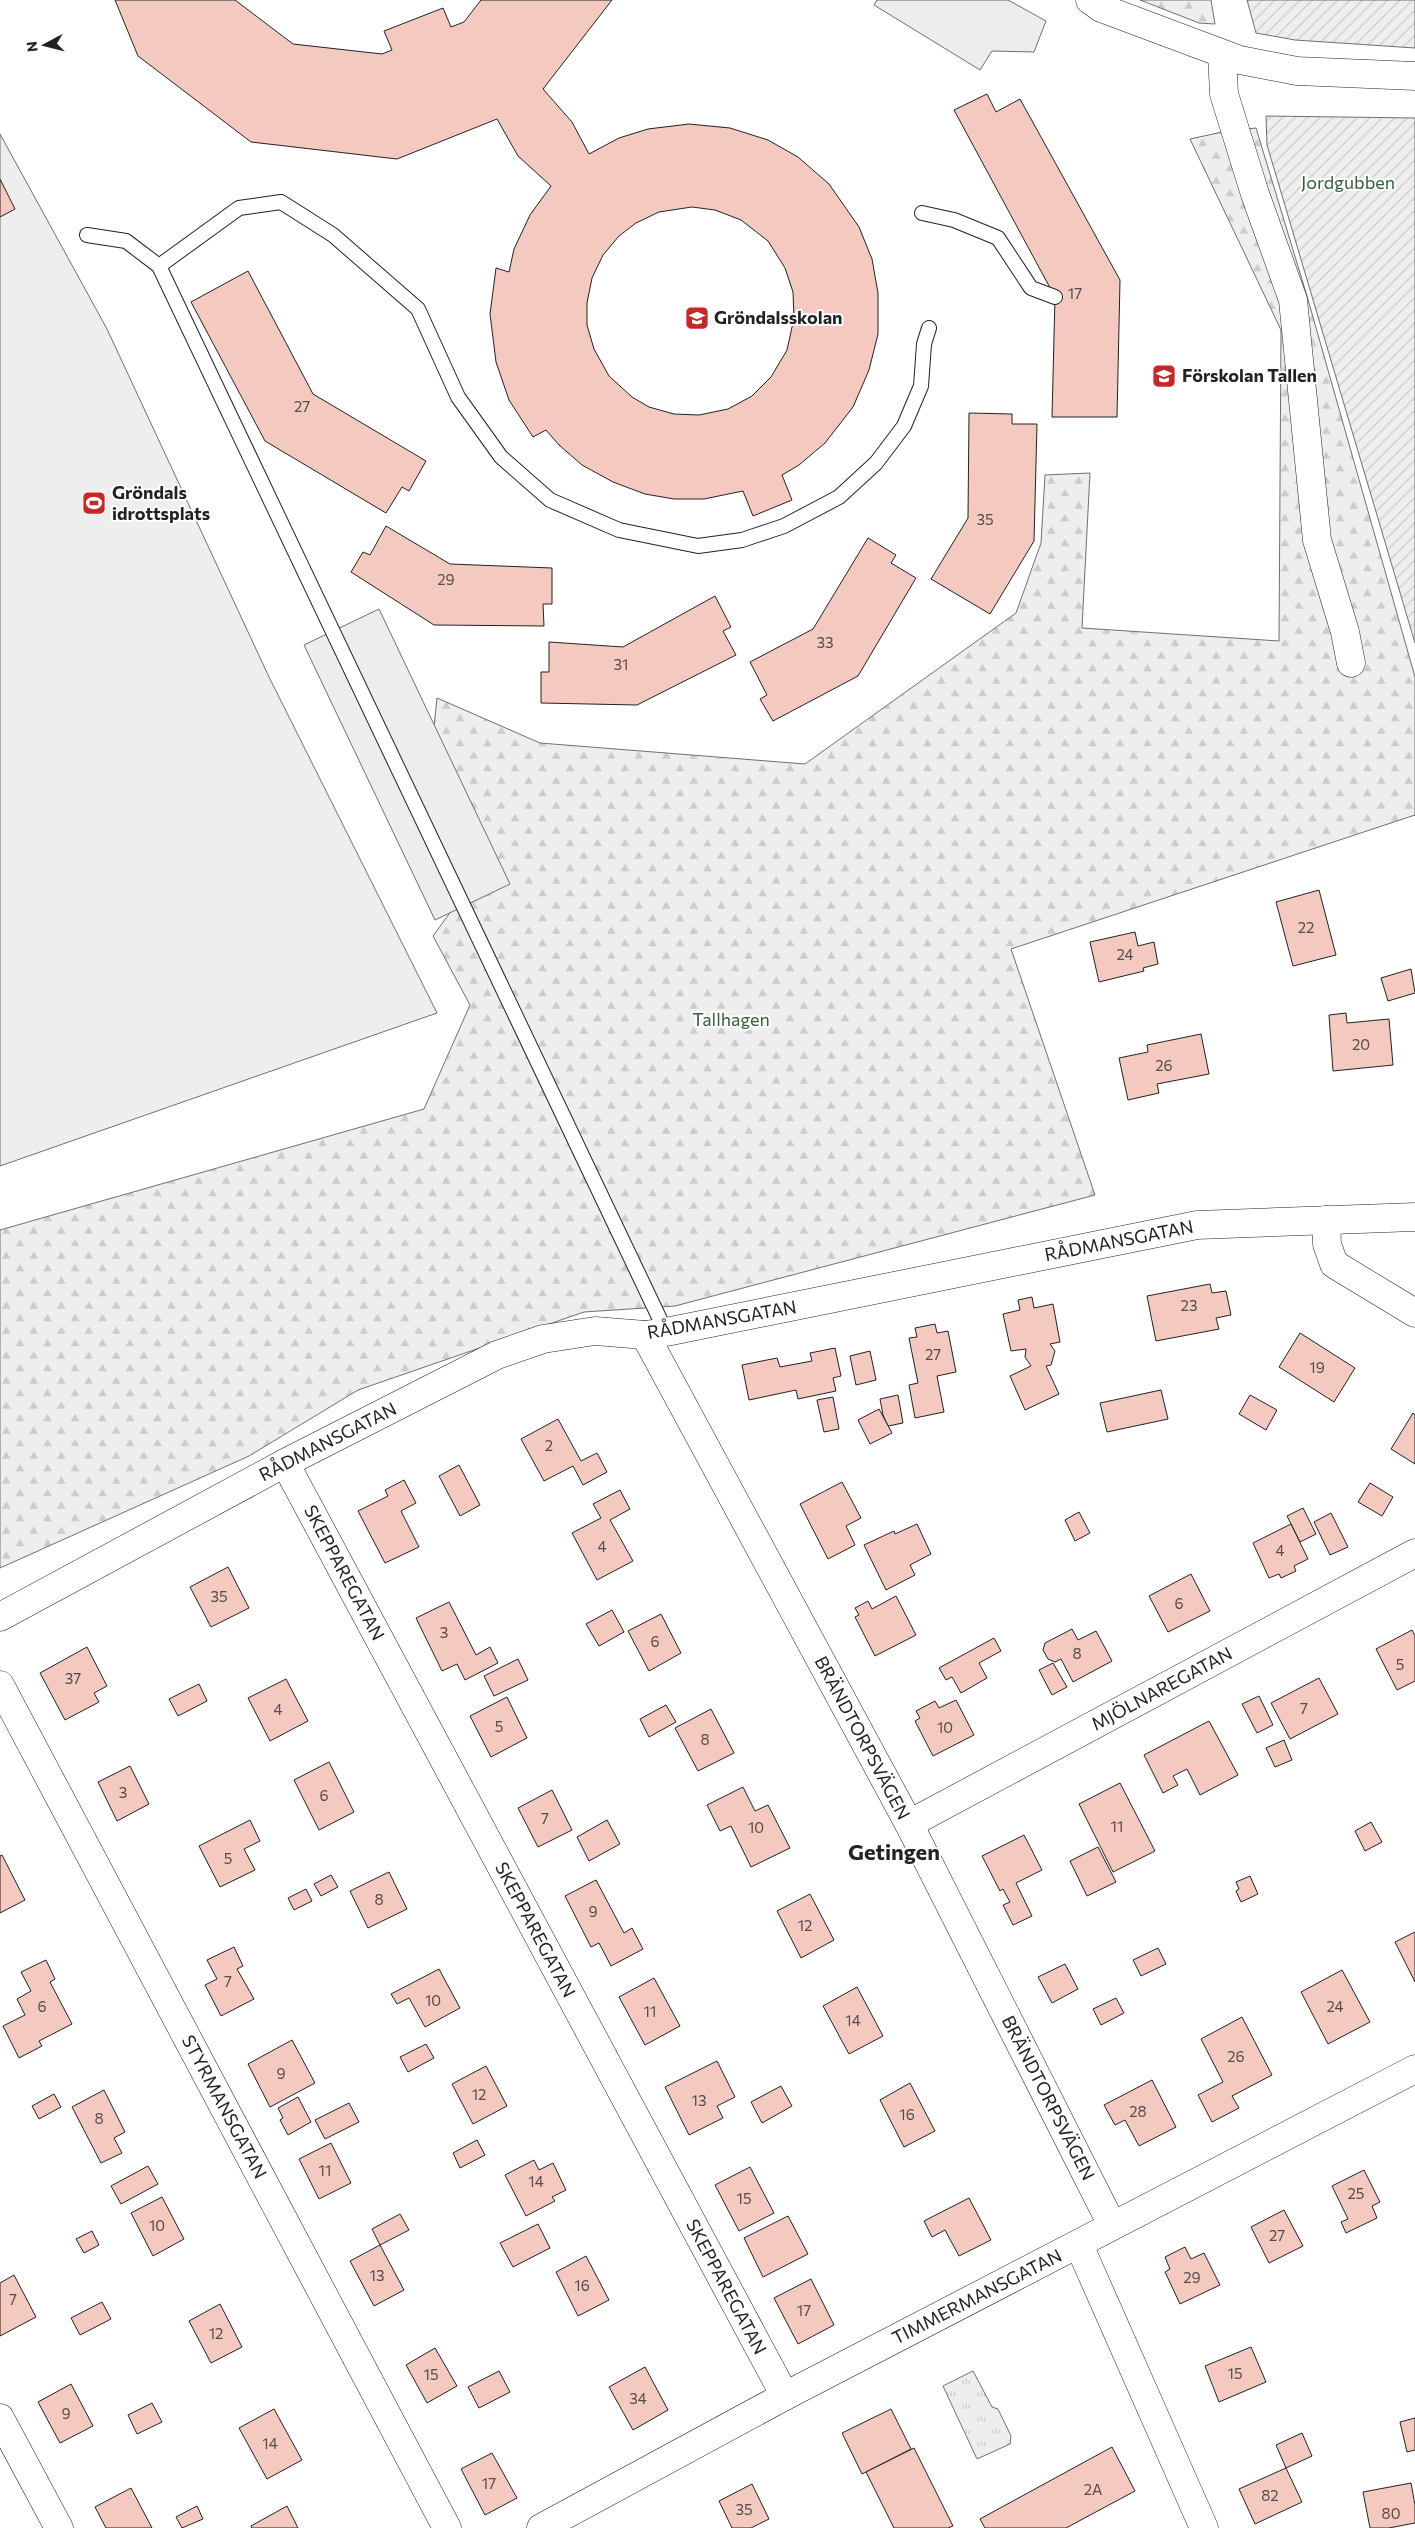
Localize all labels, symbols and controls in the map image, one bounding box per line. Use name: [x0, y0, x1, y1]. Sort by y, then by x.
north arrow: [20, 20, 70, 70]
text: N: [23, 40, 41, 53]
park label: Jordgubben: [1301, 171, 1395, 193]
house number: 17: [1068, 284, 1082, 302]
school or university icon: Gröndalsskolan: [684, 305, 710, 331]
place label: Gröndalsskolan: [714, 306, 843, 328]
school or university icon: Förskolan Tallen: [1151, 363, 1177, 389]
place label: Förskolan Tallen: [1182, 364, 1317, 386]
house number: 27: [294, 397, 310, 415]
place label: Gröndals idrottsplats: [112, 481, 210, 524]
sports icon: Gröndals idrottsplats: [81, 490, 107, 516]
house number: 35: [976, 510, 994, 528]
house number: 29: [437, 570, 455, 588]
house number: 33: [816, 633, 834, 651]
house number: 31: [614, 655, 628, 673]
house number: 22: [1298, 918, 1314, 936]
house number: 24: [1116, 945, 1134, 963]
park label: Tallhagen: [692, 1008, 770, 1030]
house number: 20: [1352, 1035, 1370, 1053]
house number: 26: [1155, 1056, 1173, 1074]
street label: RÅDMANSGATAN: [1042, 1215, 1195, 1265]
street label: RÅDMANSGATAN: [645, 1295, 798, 1343]
house number: 23: [1181, 1296, 1197, 1314]
house number: 27: [925, 1345, 941, 1363]
house number: 19: [1309, 1358, 1325, 1376]
street label: RÅDMANSGATAN: [255, 1397, 400, 1485]
house number: 2: [545, 1436, 553, 1454]
street label: SKEPPAREGATAN: [300, 1501, 390, 1644]
house number: 4: [598, 1537, 607, 1555]
house number: 4: [1276, 1541, 1285, 1559]
house number: 35: [210, 1587, 228, 1605]
house number: 6: [1174, 1594, 1184, 1612]
house number: 3: [440, 1623, 448, 1641]
house number: 6: [650, 1632, 660, 1650]
street label: MJÖLNAREGATAN: [1087, 1642, 1236, 1735]
house number: 8: [1072, 1644, 1082, 1662]
street label: BRÄNDTORPSVÄGEN: [810, 1652, 915, 1823]
house number: 5: [1396, 1655, 1404, 1673]
house number: 37: [65, 1669, 81, 1687]
house number: 7: [1300, 1699, 1308, 1717]
house number: 4: [274, 1700, 283, 1718]
house number: 5: [495, 1717, 503, 1735]
house number: 10: [937, 1718, 953, 1736]
house number: 8: [700, 1730, 710, 1748]
house number: 3: [119, 1783, 127, 1801]
house number: 6: [319, 1786, 329, 1804]
house number: 7: [541, 1809, 549, 1827]
house number: 11: [1111, 1817, 1123, 1835]
house number: 10: [748, 1818, 764, 1836]
district label: Getingen: [848, 1838, 940, 1865]
house number: 5: [224, 1849, 232, 1867]
street label: SKEPPAREGATAN: [491, 1858, 581, 2001]
house number: 8: [374, 1890, 384, 1908]
house number: 9: [588, 1902, 598, 1920]
house number: 12: [798, 1916, 812, 1934]
house number: 7: [224, 1972, 232, 1990]
house number: 10: [425, 1991, 441, 2009]
house number: 6: [37, 1997, 47, 2015]
house number: 24: [1326, 1997, 1344, 2015]
house number: 11: [644, 2002, 656, 2020]
house number: 14: [845, 2011, 861, 2029]
street label: BRÄNDTORPSVÄGEN: [998, 2011, 1100, 2184]
street label: STYRMANSGATAN: [178, 2031, 272, 2182]
house number: 26: [1227, 2047, 1245, 2065]
house number: 9: [276, 2064, 286, 2082]
house number: 12: [472, 2085, 486, 2103]
house number: 13: [692, 2091, 706, 2109]
house number: 28: [1129, 2102, 1147, 2120]
house number: 16: [899, 2105, 915, 2123]
house number: 8: [94, 2109, 104, 2127]
house number: 11: [319, 2161, 331, 2179]
house number: 14: [528, 2172, 544, 2190]
house number: 25: [1348, 2184, 1364, 2202]
house number: 15: [736, 2189, 752, 2207]
street label: SKEPPAREGATAN: [682, 2215, 772, 2358]
house number: 10: [149, 2216, 165, 2234]
house number: 27: [1269, 2226, 1285, 2244]
street label: TIMMERMANSGATAN: [888, 2244, 1065, 2348]
house number: 13: [370, 2266, 384, 2284]
house number: 29: [1183, 2268, 1201, 2286]
house number: 16: [574, 2276, 590, 2294]
house number: 7: [9, 2290, 17, 2308]
house number: 17: [797, 2301, 811, 2319]
house number: 12: [209, 2324, 223, 2342]
house number: 15: [1227, 2364, 1243, 2382]
house number: 15: [423, 2365, 439, 2383]
house number: 34: [629, 2389, 647, 2407]
house number: 9: [61, 2404, 71, 2422]
house number: 14: [262, 2434, 278, 2452]
house number: 17: [482, 2474, 496, 2492]
house number: 2A: [1084, 2480, 1102, 2498]
house number: 82: [1261, 2486, 1279, 2504]
house number: 35: [735, 2500, 753, 2518]
house number: 80: [1382, 2504, 1400, 2522]

